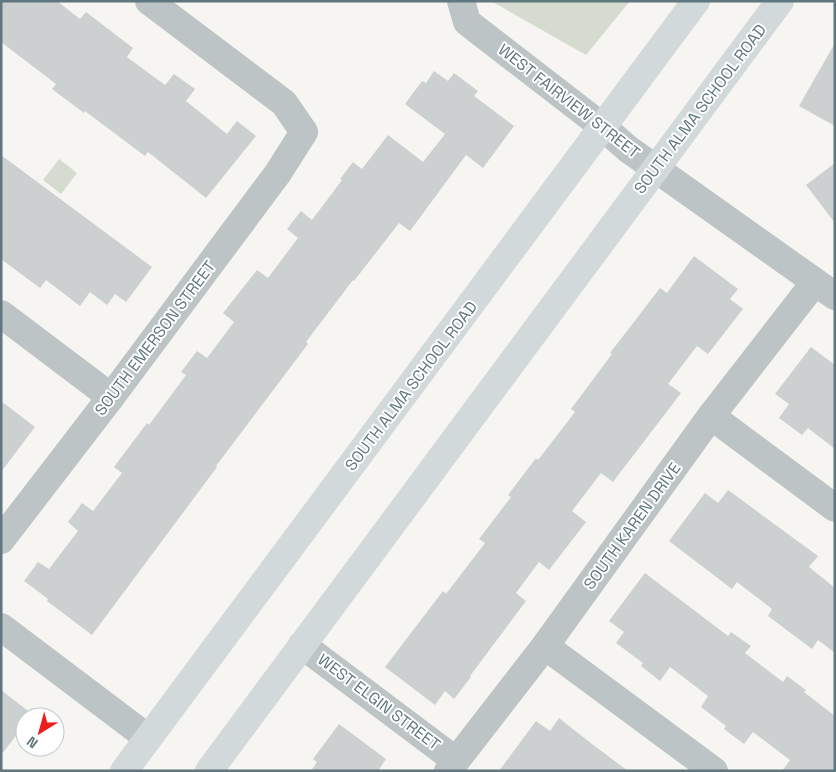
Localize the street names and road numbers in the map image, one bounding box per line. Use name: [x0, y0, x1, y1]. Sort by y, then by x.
street label: SOUTH ALMA SCHOOL ROAD: [629, 20, 771, 198]
street label: WEST FAIRVIEW STREET: [494, 39, 644, 163]
street label: SOUTH EMERSON STREET: [90, 256, 220, 420]
street label: SOUTH ALMA SCHOOL ROAD: [340, 297, 482, 475]
street label: SOUTH KAREN DRIVE: [579, 458, 685, 594]
street label: WEST ELGIN STREET: [313, 649, 445, 755]

